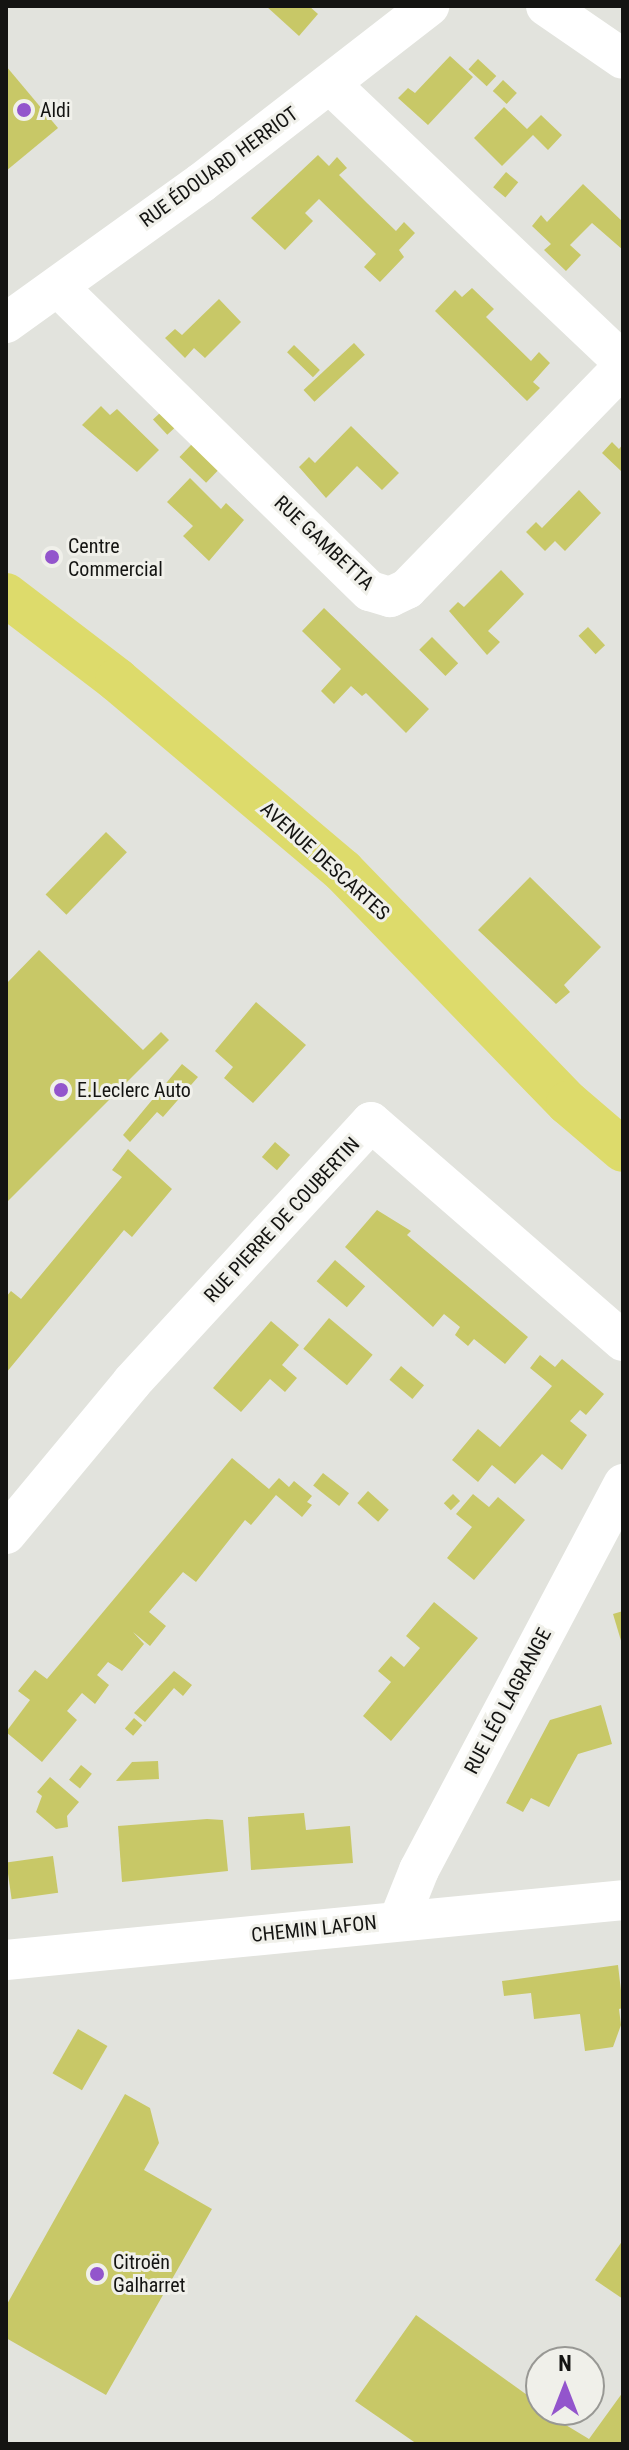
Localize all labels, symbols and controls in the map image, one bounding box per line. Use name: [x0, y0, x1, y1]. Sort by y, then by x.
place label: Aldi: [40, 98, 71, 122]
marker: Aldi: [15, 101, 33, 119]
street label: RUE ÉDOUARD HERRIOT: [135, 102, 303, 232]
street label: RUE GAMBETTA: [269, 491, 379, 595]
place label: Centre Commercial: [68, 534, 163, 581]
marker: Centre Commercial: [43, 548, 61, 566]
street label: AVENUE DESCARTES: [256, 797, 394, 925]
place label: E.Leclerc Auto: [77, 1078, 191, 1102]
marker: E.Leclerc Auto: [52, 1081, 70, 1099]
street label: RUE PIERRE DE COUBERTIN: [199, 1132, 365, 1308]
street label: RUE LÉO LAGRANGE: [459, 1624, 557, 1778]
street label: CHEMIN LAFON: [250, 1910, 378, 1948]
place label: Citroën Galharret: [113, 2250, 186, 2297]
marker: Citroën Galharret: [88, 2265, 106, 2283]
north arrow: [525, 2346, 605, 2426]
text: N: [558, 2351, 572, 2376]

